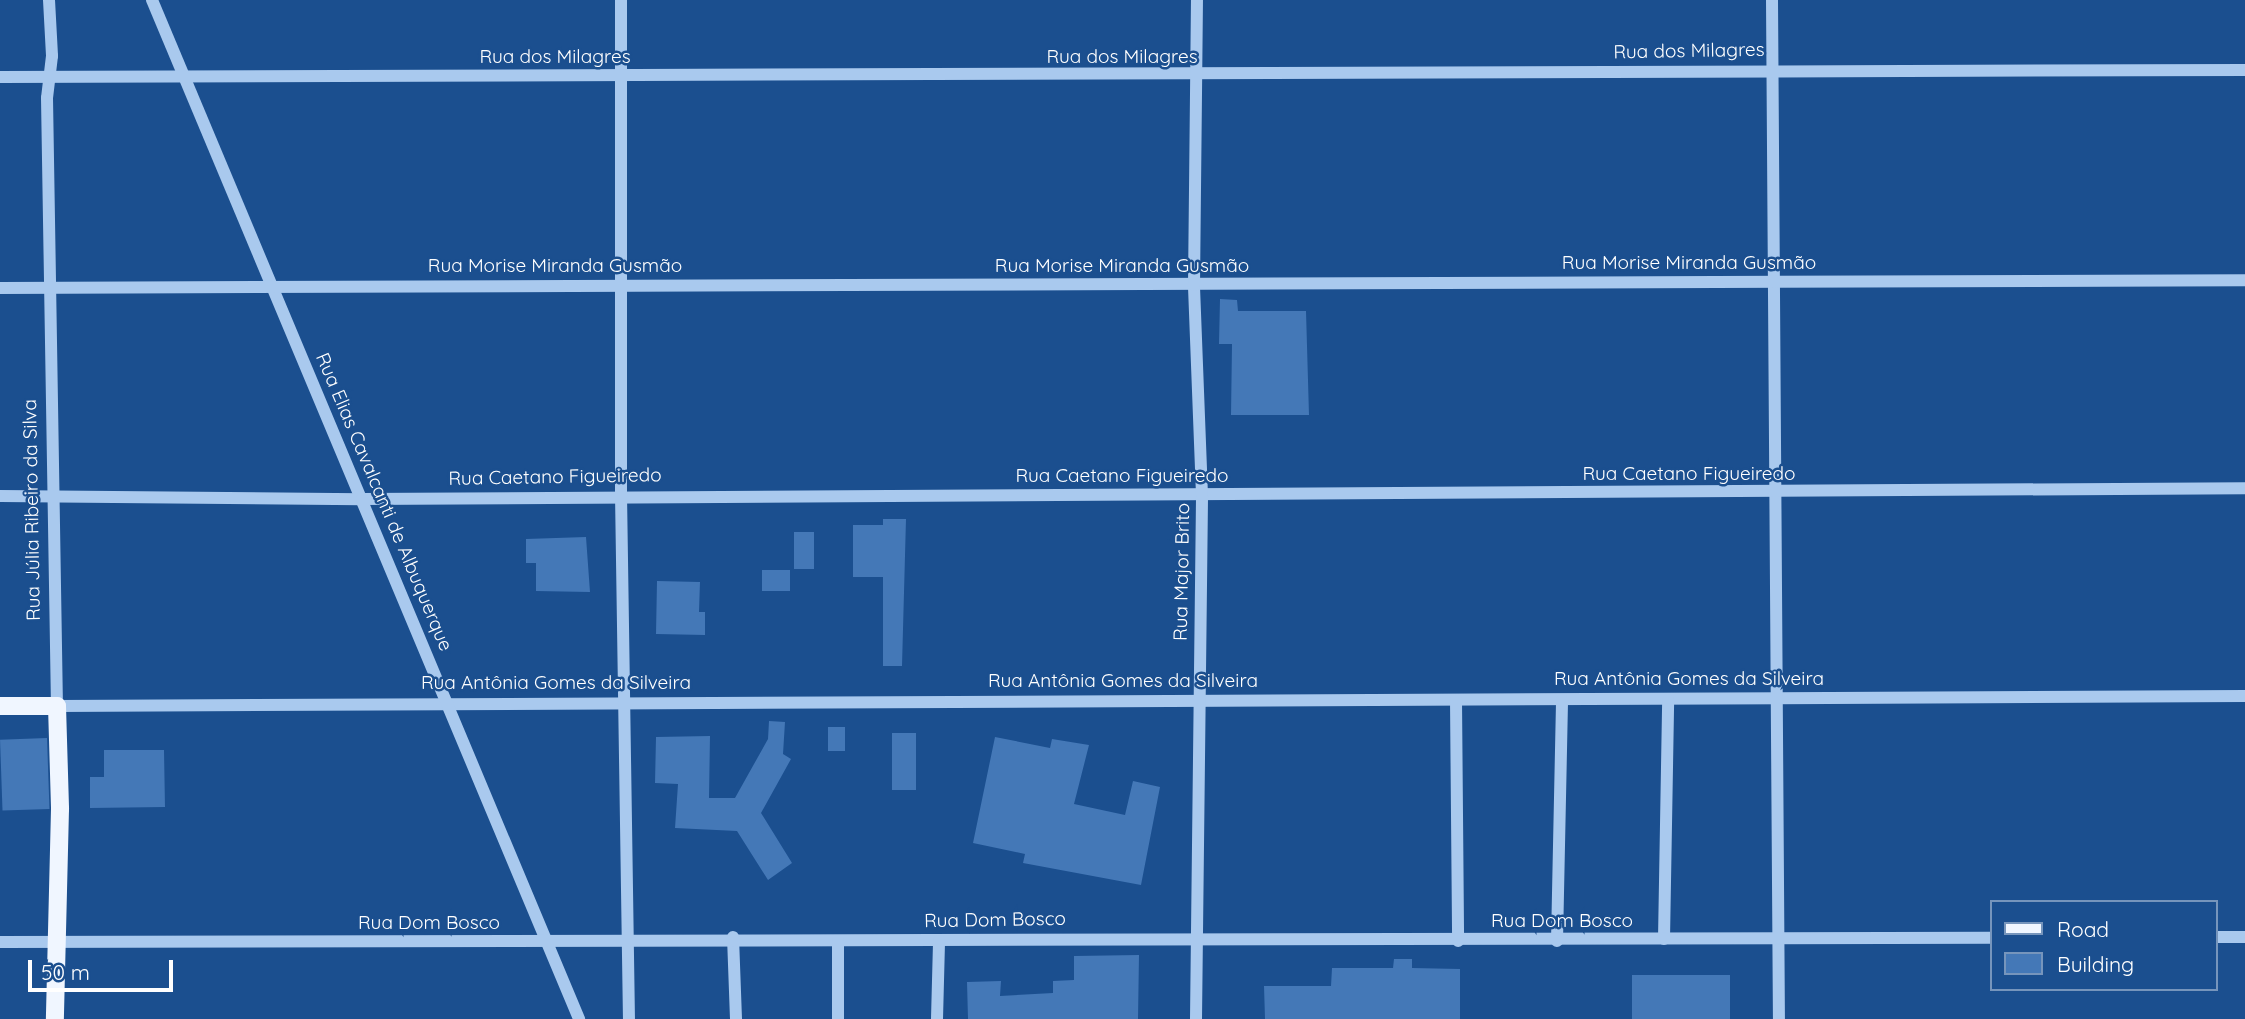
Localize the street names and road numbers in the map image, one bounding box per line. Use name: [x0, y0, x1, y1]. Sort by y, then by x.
street label: Rua dos Milagres: [1613, 38, 1765, 64]
street label: Rua dos Milagres: [479, 46, 631, 68]
street label: Rua dos Milagres: [1046, 46, 1198, 68]
street label: Rua Morise Miranda Gusmão: [1562, 252, 1816, 274]
street label: Rua Morise Miranda Gusmão: [428, 255, 682, 277]
street label: Rua Morise Miranda Gusmão: [995, 255, 1249, 277]
street label: Rua Elias Cavalcanti de Albuquerque: [311, 349, 457, 655]
street label: Rua Júlia Ribeiro da Silva: [19, 399, 45, 621]
street label: Rua Caetano Figueiredo: [1582, 463, 1796, 485]
street label: Rua Caetano Figueiredo: [448, 464, 662, 490]
street label: Rua Caetano Figueiredo: [1015, 465, 1229, 487]
street label: Rua Major Brito: [1169, 503, 1195, 641]
street label: Rua Antônia Gomes da Silveira: [1554, 668, 1824, 690]
street label: Rua Antônia Gomes da Silveira: [988, 670, 1258, 692]
street label: Rua Antônia Gomes da Silveira: [421, 672, 691, 694]
street label: Rua Dom Bosco: [924, 907, 1066, 933]
street label: Rua Dom Bosco: [1491, 910, 1633, 932]
street label: Rua Dom Bosco: [358, 912, 500, 934]

